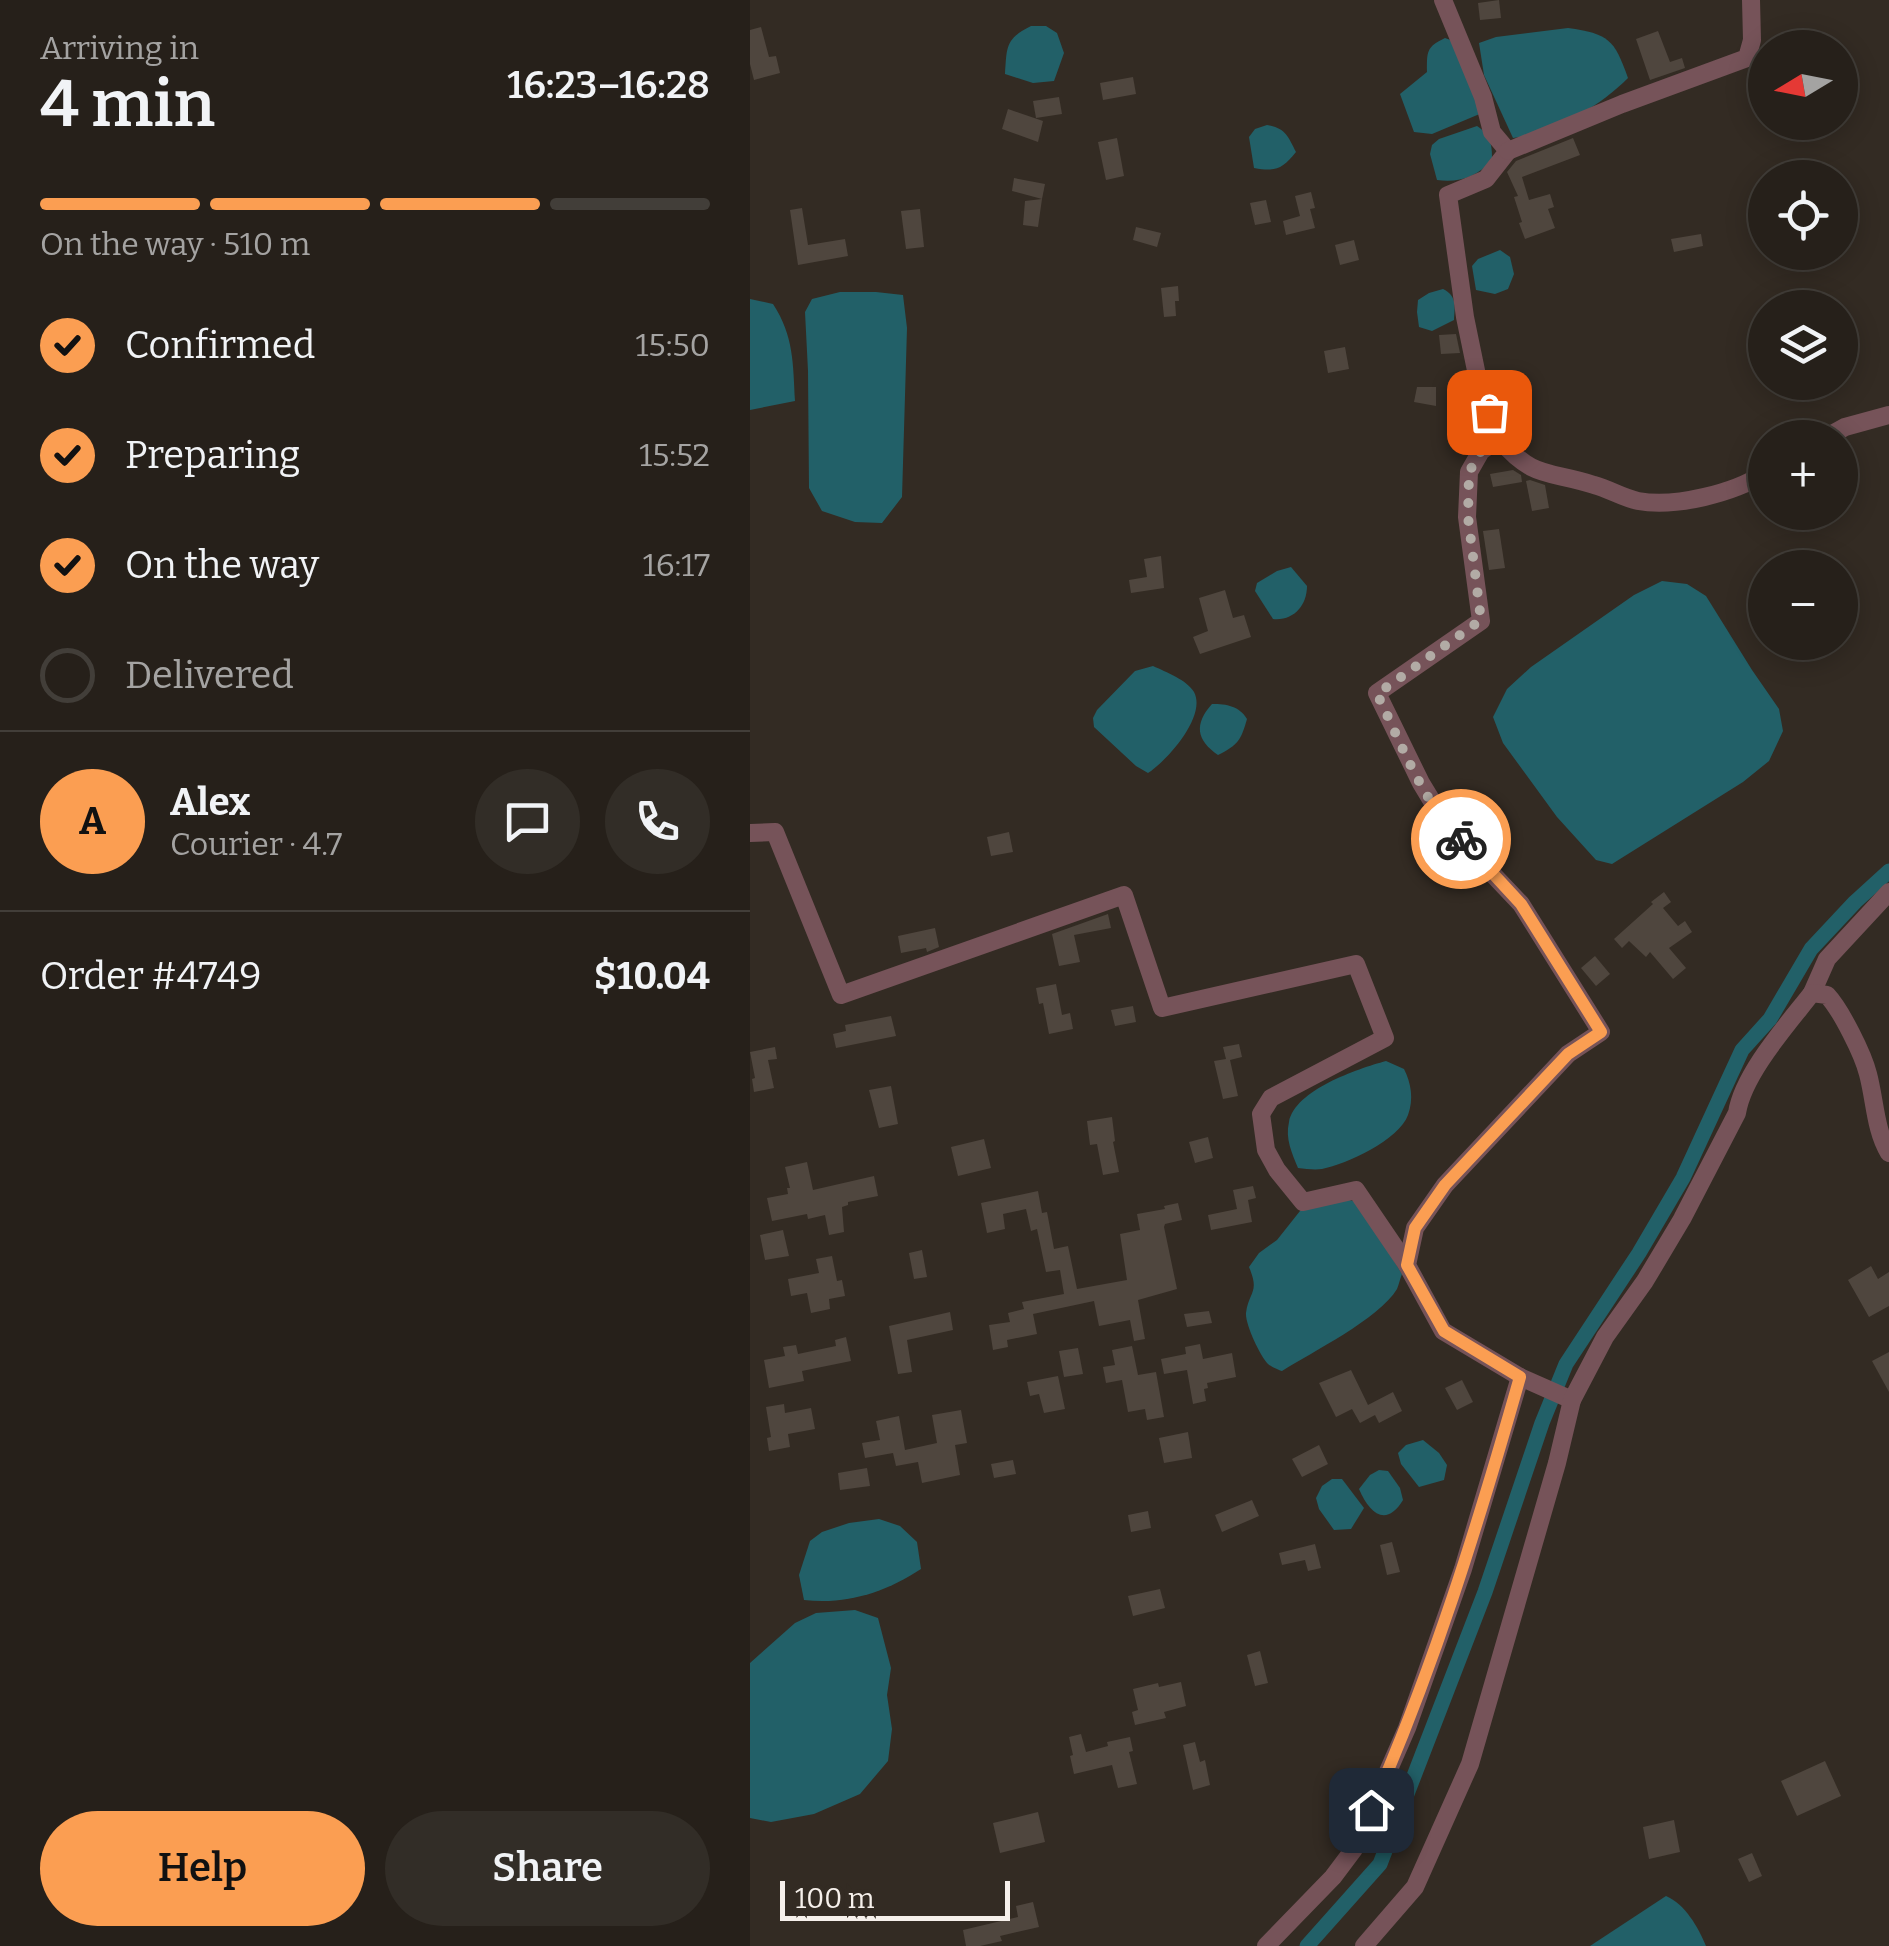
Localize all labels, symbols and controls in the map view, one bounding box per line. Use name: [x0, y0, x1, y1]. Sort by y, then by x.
text: Arriving in: [40, 29, 199, 67]
north arrow: [1748, 30, 1858, 140]
map controls: [1748, 30, 1858, 660]
text: 16:23–16:28: [507, 62, 710, 108]
text: 4 min: [40, 65, 215, 143]
button: locate: [1748, 160, 1858, 270]
text: On the way · 510 m: [40, 225, 310, 263]
button: layers: [1748, 290, 1858, 400]
icon: check: [40, 318, 95, 373]
text: Confirmed: [125, 322, 315, 368]
text: 15:50: [636, 326, 710, 364]
pin: [1447, 370, 1532, 455]
icon: bag: [1462, 385, 1517, 440]
button: +: [1748, 420, 1858, 530]
icon: check: [40, 428, 95, 483]
text: Preparing: [125, 432, 300, 478]
text: 15:52: [639, 436, 710, 474]
icon: check: [40, 538, 95, 593]
text: On the way: [125, 542, 319, 588]
text: 16:17: [643, 546, 710, 584]
button: −: [1748, 550, 1858, 660]
text: Delivered: [125, 652, 294, 698]
button: chat: [475, 769, 580, 874]
button: phone: [605, 769, 710, 874]
text: Alex: [170, 779, 250, 825]
courier: [1411, 789, 1511, 889]
text: A: [79, 798, 106, 844]
icon: bike: [1434, 812, 1489, 867]
text: Courier · 4.7: [170, 825, 342, 863]
text: Order #4749: [40, 953, 262, 999]
text: $10.04: [594, 953, 710, 999]
pin: [1329, 1768, 1414, 1853]
icon: home: [1344, 1783, 1399, 1838]
button: Help: [40, 1811, 365, 1926]
button: Share: [385, 1811, 710, 1926]
scale bar: [780, 1876, 1010, 1920]
text: 100 m: [795, 1882, 875, 1915]

